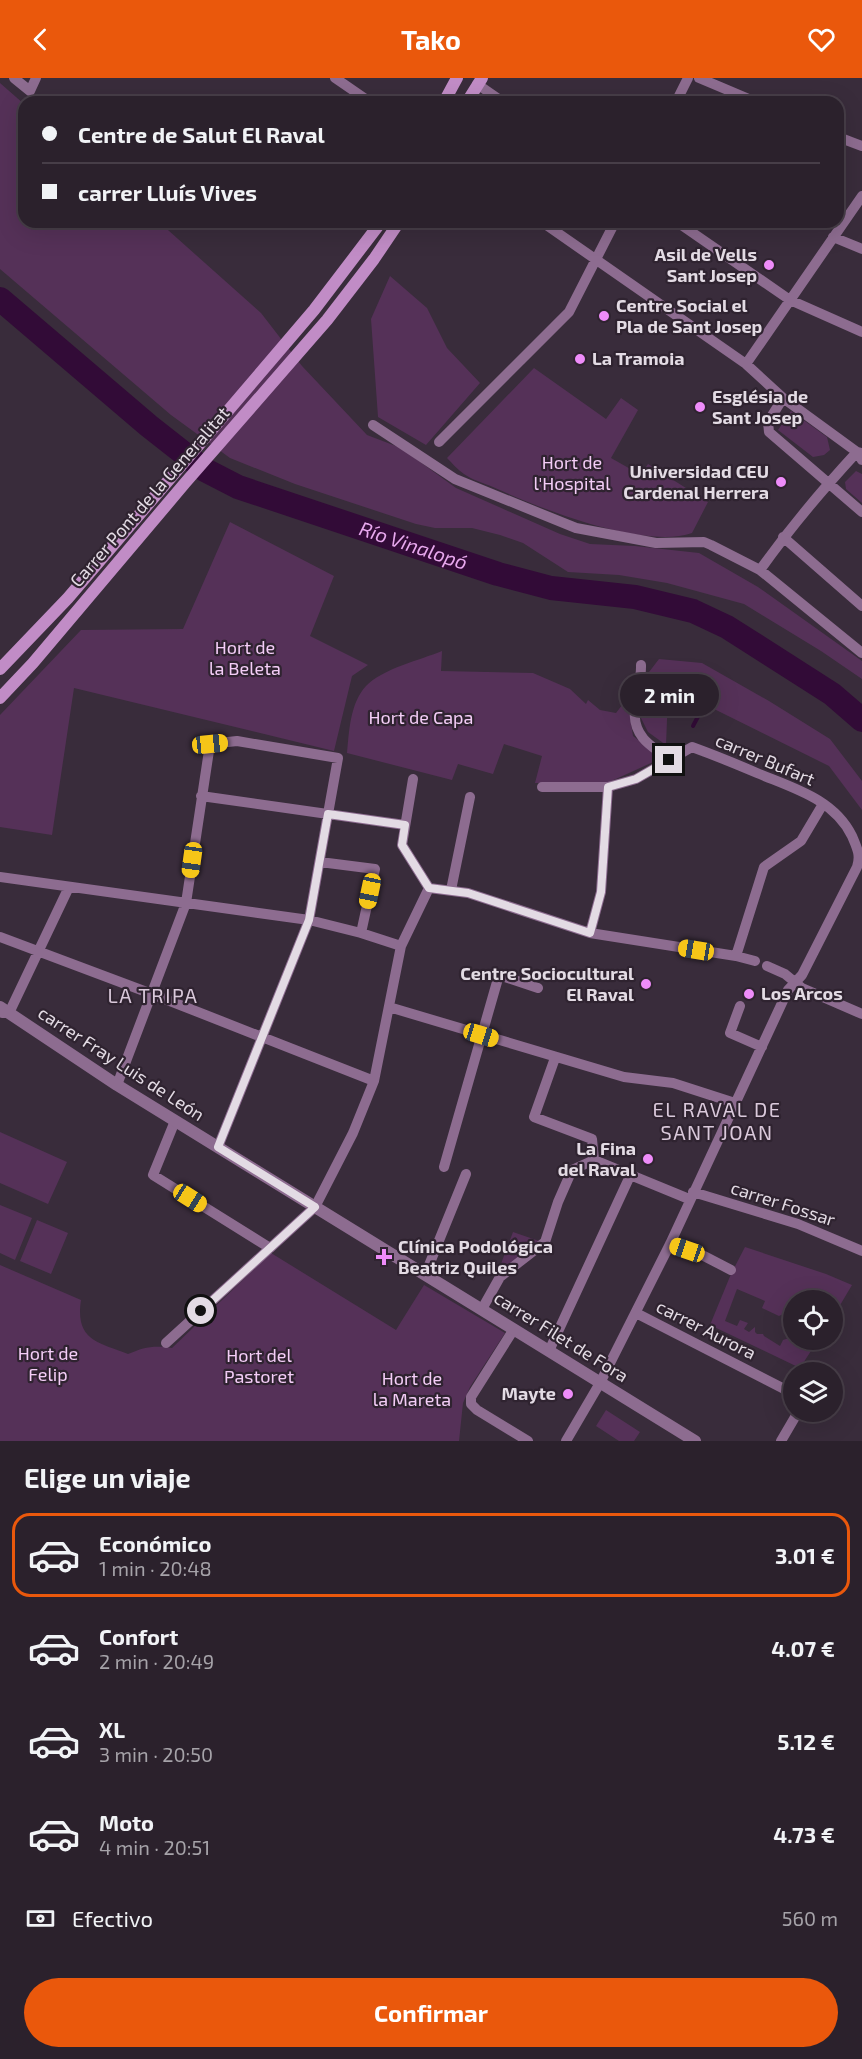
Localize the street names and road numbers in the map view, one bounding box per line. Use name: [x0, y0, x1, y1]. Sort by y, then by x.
street label: Carrer Pont de la Generalitat: [65, 402, 234, 591]
street label: carrer Bufart: [712, 728, 818, 790]
street label: carrer Fray Luis de León: [34, 1001, 209, 1125]
street label: carrer Fossar: [728, 1176, 838, 1230]
street label: carrer Filet de Fora: [490, 1286, 633, 1386]
street label: carrer Aurora: [653, 1295, 760, 1364]

